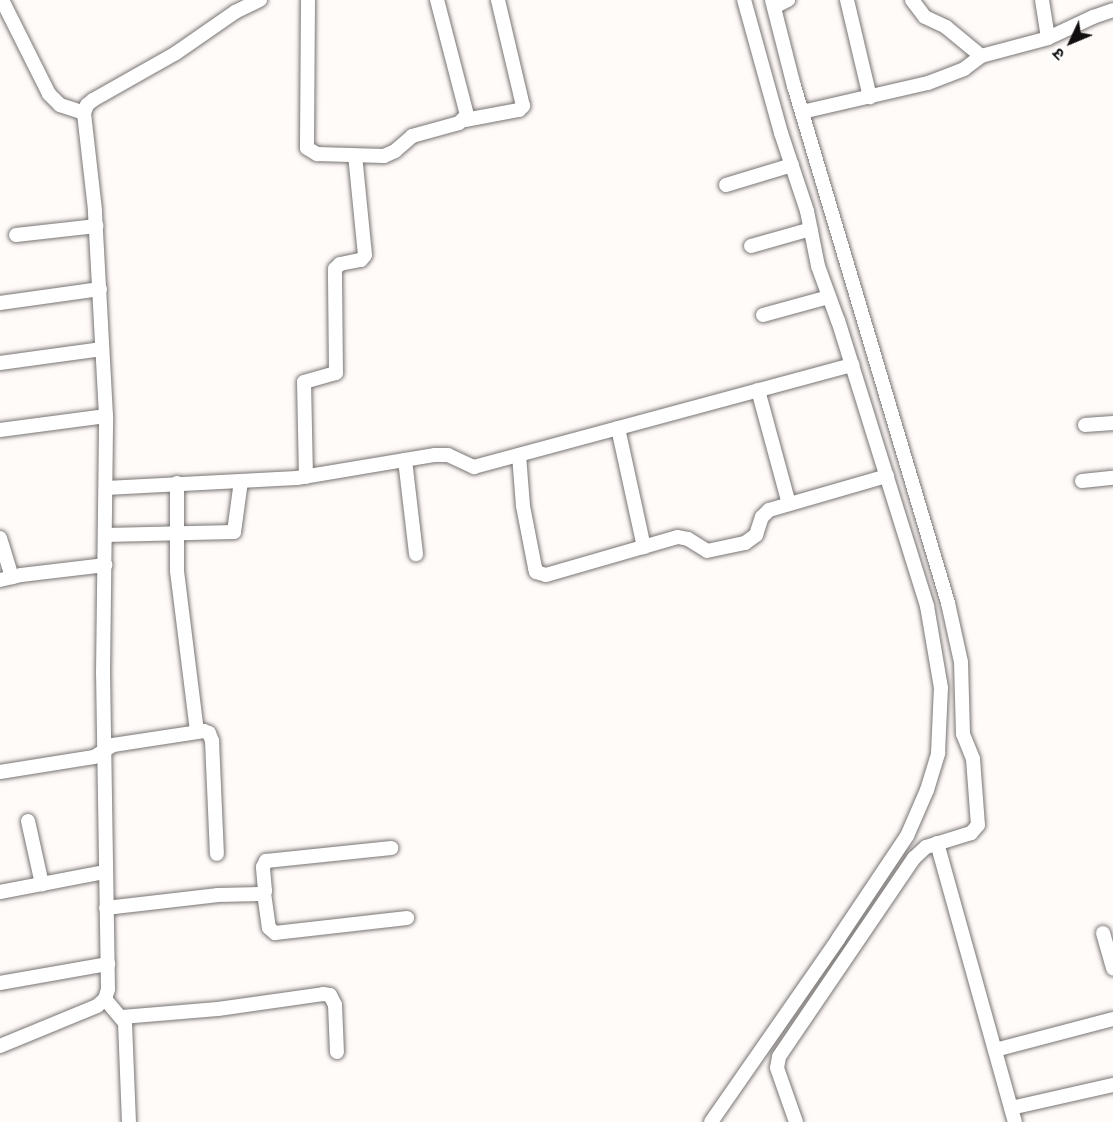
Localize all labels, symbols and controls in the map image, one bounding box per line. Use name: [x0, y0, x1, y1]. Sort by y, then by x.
north arrow: [1041, 12, 1101, 72]
text: उ: [1048, 44, 1069, 65]

